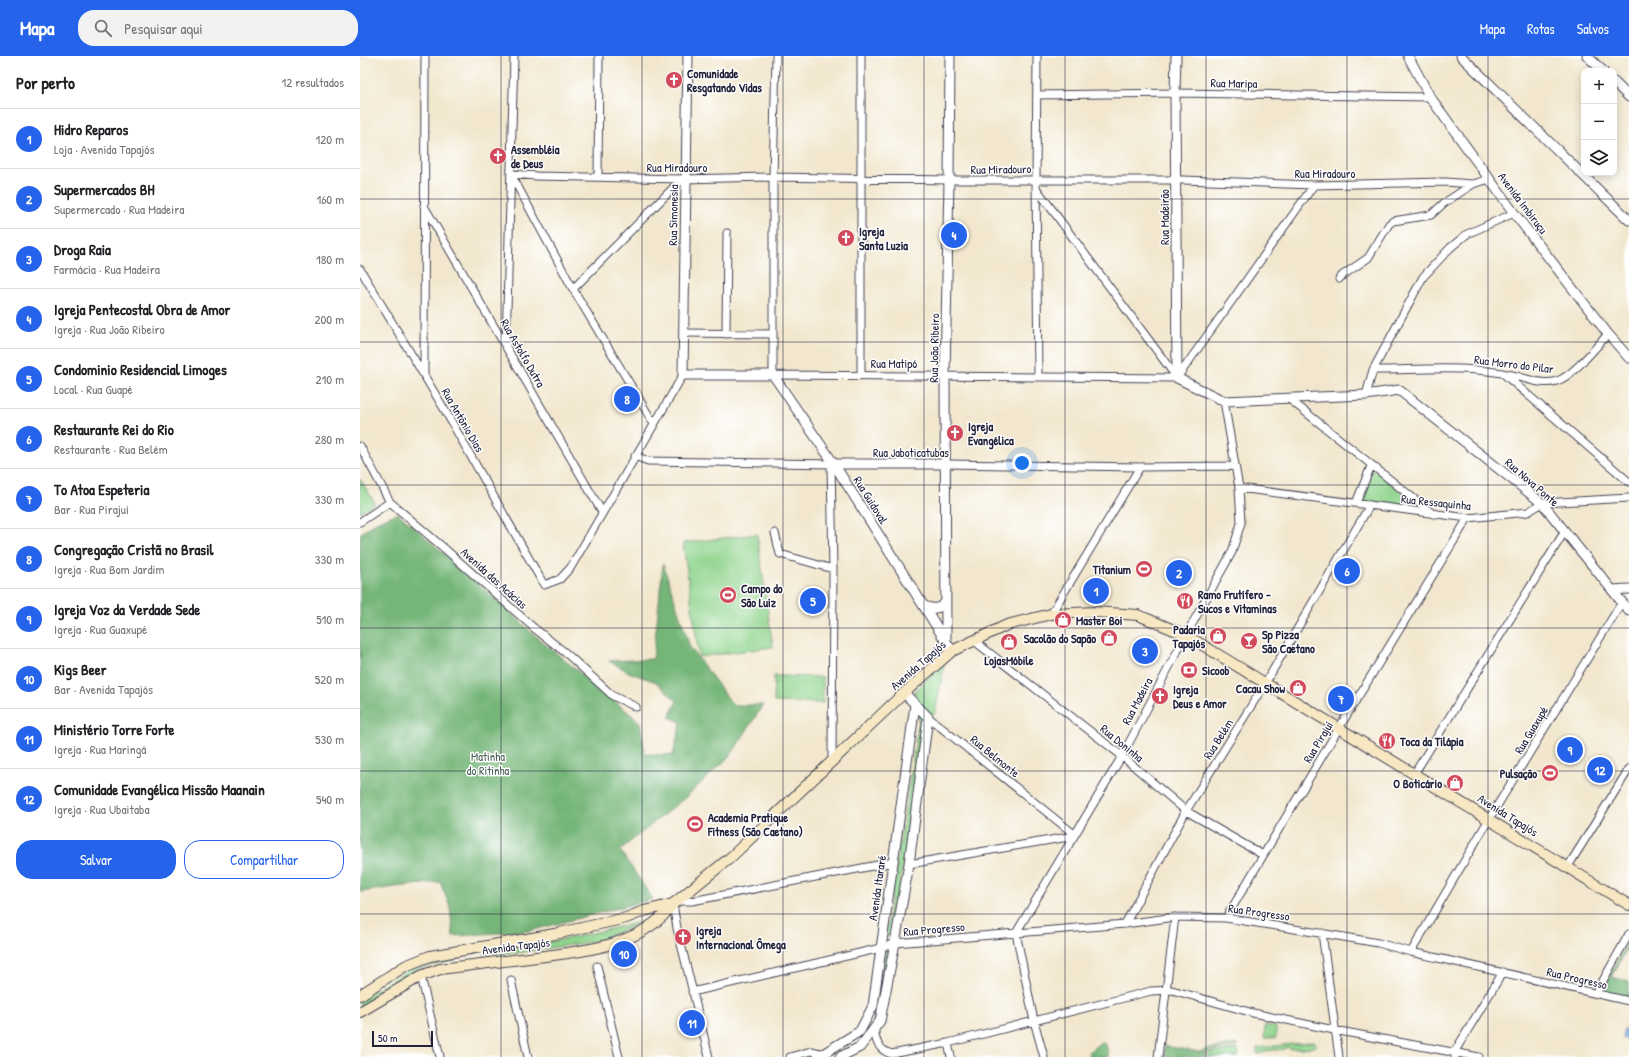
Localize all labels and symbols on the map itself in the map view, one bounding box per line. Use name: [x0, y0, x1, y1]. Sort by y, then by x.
place label: Comunidade Resgatando Vidas: [687, 65, 762, 97]
church icon: Comunidade Resgatando Vidas: [664, 70, 684, 90]
street label: Rua Maripa: [1210, 74, 1258, 92]
place label: Assembléia de Deus: [511, 141, 560, 172]
church icon: Assembléia de Deus: [488, 146, 508, 166]
street label: Rua Miradouro: [647, 159, 707, 176]
street label: Rua Miradouro: [971, 160, 1032, 178]
street label: Rua Miradouro: [1295, 165, 1355, 182]
street label: Avenida Imbiruçu: [1494, 169, 1552, 237]
street label: Rua Simonesia: [664, 184, 682, 246]
street label: Rua Madeirão: [1156, 189, 1173, 245]
pin: 4: [941, 220, 967, 250]
place label: Igreja Santa Luzia: [859, 223, 908, 254]
church icon: Igreja Santa Luzia: [836, 228, 856, 248]
street label: Rua João Ribeiro: [925, 313, 943, 383]
street label: Rua Astolfo Dutra: [497, 316, 550, 391]
street label: Rua Morro do Pilar: [1473, 351, 1555, 377]
street label: Rua Matipó: [871, 355, 917, 372]
pin: 8: [614, 384, 640, 414]
street label: Rua Antônio Dias: [438, 385, 488, 455]
place label: Igreja Evangélica: [968, 418, 1014, 450]
church icon: Igreja Evangélica: [945, 423, 965, 443]
street label: Rua Jaboticatubas: [873, 444, 949, 461]
your location: [1012, 453, 1032, 473]
street label: Rua Nova Ponte: [1501, 454, 1563, 510]
street label: Rua Guidoval: [850, 473, 893, 528]
street label: Rua Ressaquinha: [1400, 490, 1472, 514]
street label: Avenida das Acácias: [457, 543, 531, 613]
pin: 6: [1334, 556, 1360, 586]
pin: 2: [1166, 558, 1192, 588]
sports icon: Titanium: [1134, 559, 1154, 579]
place label: Titanium: [1092, 561, 1131, 578]
pin: 1: [1083, 576, 1109, 606]
place label: Campo do São Luiz: [741, 580, 783, 611]
sports icon: Campo do São Luiz: [718, 585, 738, 605]
pin: 5: [800, 586, 826, 616]
place label: Ramo Frutífero - Sucos e Vitaminas: [1198, 586, 1277, 617]
restaurant icon: Ramo Frutífero - Sucos e Vitaminas: [1175, 591, 1195, 611]
shop icon: Master Boi: [1053, 610, 1073, 630]
place label: Master Boi: [1076, 612, 1123, 629]
place label: Padaria Tapajós: [1172, 621, 1205, 653]
shop icon: Padaria Tapajós: [1208, 626, 1228, 646]
place label: Sp Pizza São Caetano: [1262, 626, 1315, 657]
shop icon: Sacolão do Sapão: [1099, 628, 1119, 648]
place label: Sacolão do Sapão: [1024, 630, 1096, 648]
bar icon: Sp Pizza São Caetano: [1239, 631, 1259, 651]
shop icon: LojasMóbile: [999, 632, 1019, 652]
street label: Avenida Tapajós: [887, 636, 950, 694]
pin: 3: [1132, 636, 1158, 666]
place label: LojasMóbile: [984, 652, 1034, 669]
bank icon: Sicoob: [1179, 660, 1199, 680]
place label: Sicoob: [1202, 662, 1230, 679]
street label: Rua Madeira: [1118, 674, 1157, 728]
shop icon: Cacau Show: [1288, 678, 1308, 698]
place label: Cacau Show: [1236, 680, 1285, 697]
place label: Igreja Deus e Amor: [1173, 681, 1227, 712]
pin: 7: [1328, 684, 1354, 714]
church icon: Igreja Deus e Amor: [1150, 686, 1170, 706]
street label: Rua Guaxupé: [1510, 703, 1552, 757]
street label: Rua Belém: [1199, 716, 1237, 762]
street label: Rua Pirajuí: [1299, 718, 1337, 766]
street label: Rua Doninha: [1097, 720, 1148, 766]
street label: Rua Belmonte: [967, 731, 1023, 781]
restaurant icon: Toca da Tilápia: [1377, 731, 1397, 751]
place label: Toca da Tilápia: [1399, 733, 1464, 751]
pin: 9: [1557, 735, 1583, 765]
park label: Matinha do Ritinha: [467, 748, 509, 779]
pin: 12: [1587, 755, 1613, 785]
sports icon: Pulsação: [1540, 763, 1560, 783]
place label: Pulsação: [1500, 765, 1537, 782]
shop icon: O Boticário: [1445, 773, 1465, 793]
place label: O Boticário: [1393, 775, 1442, 792]
street label: Avenida Tapajós: [1475, 790, 1542, 840]
place label: Academia Pratique Fitness (São Caetano): [707, 809, 803, 840]
sports icon: Academia Pratique Fitness (São Caetano): [685, 814, 705, 834]
street label: Avenida Itararé: [864, 854, 890, 922]
street label: Rua Progresso: [1227, 899, 1291, 925]
street label: Rua Progresso: [902, 918, 966, 940]
place label: Igreja Internacional Ômega: [696, 922, 786, 954]
church icon: Igreja Internacional Ômega: [673, 927, 693, 947]
street label: Avenida Tapajós: [481, 933, 551, 959]
pin: 10: [611, 939, 637, 969]
street label: Rua Progresso: [1545, 963, 1609, 993]
pin: 11: [679, 1008, 705, 1038]
scale bar: [372, 1029, 433, 1048]

